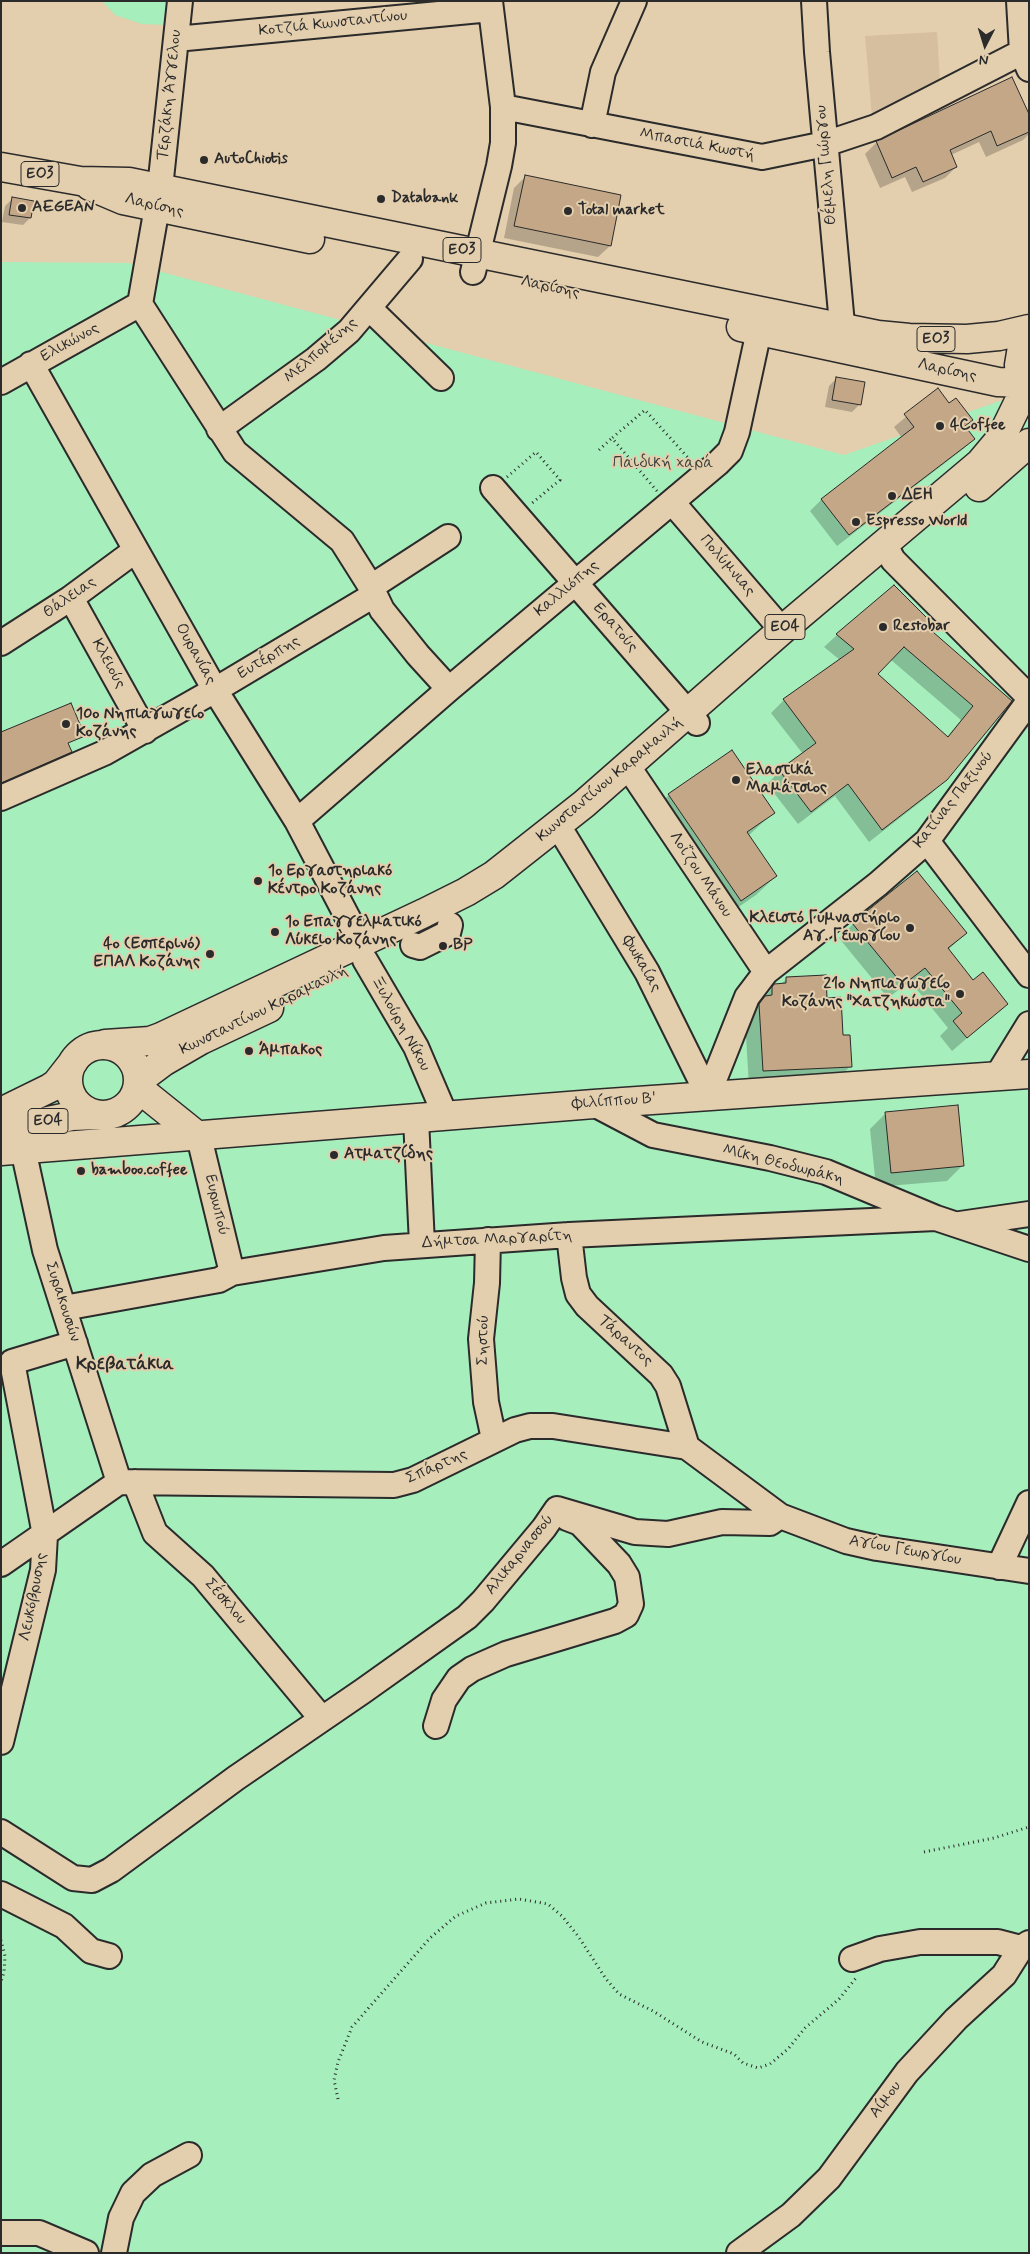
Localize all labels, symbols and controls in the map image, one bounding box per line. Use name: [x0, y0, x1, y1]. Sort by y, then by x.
street label: Κοτζιά Κωνσταντίνου: [258, 7, 408, 41]
north arrow: [960, 20, 1010, 70]
street label: Τερζάκη Άγγελου: [154, 29, 186, 161]
text: N: [978, 51, 989, 69]
street label: Θέμελη Γιώργου: [812, 104, 842, 226]
street label: Μπαστιά Κωστή: [638, 124, 756, 166]
place label: AutoChiotis: [214, 150, 288, 170]
marker: AutoChiotis: [198, 154, 210, 166]
road number: ΕΟ3: [21, 162, 59, 186]
place label: Databank: [391, 189, 458, 209]
street label: Λαρίσης: [123, 190, 185, 222]
marker: Databank: [375, 193, 387, 205]
place label: AEGEAN: [32, 198, 95, 218]
place label: Total market: [578, 201, 665, 221]
marker: AEGEAN: [16, 202, 28, 214]
marker: Total market: [562, 205, 574, 217]
road number: ΕΟ3: [443, 238, 481, 262]
street label: Λαρίσης: [519, 272, 581, 304]
street label: Μελπομένης: [280, 314, 362, 388]
street label: Ελικώνος: [37, 319, 103, 367]
road number: ΕΟ3: [917, 326, 955, 352]
street label: Λαρίσης: [916, 355, 978, 387]
place label: 4Coffee: [950, 416, 1005, 436]
marker: 4Coffee: [934, 420, 946, 432]
park label: Παιδική χαρά: [613, 454, 713, 474]
place label: ΔΕΗ: [902, 486, 933, 506]
marker: ΔΕΗ: [886, 490, 898, 502]
place label: Espresso World: [866, 512, 967, 532]
marker: Espresso World: [850, 516, 862, 528]
street label: Πολύμνιας: [695, 531, 759, 601]
street label: Καλλιόπης: [531, 557, 603, 621]
street label: Θάλειας: [40, 573, 100, 623]
street label: Ερατούς: [588, 599, 642, 657]
road number: ΕΟ4: [765, 614, 805, 640]
place label: Restobar: [893, 617, 950, 637]
street label: Ουρανίας: [170, 620, 220, 688]
marker: Restobar: [877, 621, 889, 633]
street label: Ευτέρπης: [234, 632, 304, 684]
street label: Κλειούς: [87, 636, 129, 692]
place label: 10ο Νηπιαγωγείο Κοζάνης: [76, 705, 204, 743]
street label: Κωνσταντίνου Καραμανλή: [533, 713, 687, 847]
marker: 10ο Νηπιαγωγείο Κοζάνης: [60, 718, 72, 730]
street label: Κατίνας Παξινού: [910, 747, 998, 853]
place label: Ελαστικά Μαμάτσιος: [746, 761, 827, 799]
marker: Ελαστικά Μαμάτσιος: [730, 774, 742, 786]
street label: Λοΐζου Μάνου: [664, 828, 736, 922]
place label: 1ο Εργαστηριακό Κέντρο Κοζάνης: [268, 862, 392, 900]
marker: 1ο Εργαστηριακό Κέντρο Κοζάνης: [252, 875, 264, 887]
place label: Κλειστό Γυμναστήριο Αγ. Γεωργίου: [750, 909, 900, 947]
place label: 1ο Επαγγελματικό Λύκειο Κοζάνης: [285, 913, 422, 951]
marker: Κλειστό Γυμναστήριο Αγ. Γεωργίου: [904, 922, 916, 934]
marker: 1ο Επαγγελματικό Λύκειο Κοζάνης: [269, 926, 281, 938]
street label: Φωκαίας: [617, 932, 665, 996]
place label: 4ο (Εσπερινό) ΕΠΑΛ Κοζάνης: [94, 935, 200, 973]
place label: BP: [453, 936, 472, 956]
marker: BP: [437, 940, 449, 952]
marker: 4ο (Εσπερινό) ΕΠΑΛ Κοζάνης: [204, 948, 216, 960]
street label: Κωνσταντίνου Καραμανλή: [177, 962, 351, 1060]
street label: Ξυλούρη Νίκου: [366, 973, 434, 1075]
place label: 21ο Νηπιαγωγείο Κοζάνης "Χατζηκώστα": [782, 975, 950, 1013]
marker: 21ο Νηπιαγωγείο Κοζάνης "Χατζηκώστα": [954, 988, 966, 1000]
place label: Άμπακος: [259, 1041, 322, 1061]
marker: Άμπακος: [243, 1045, 255, 1057]
street label: Φιλίππου Β': [571, 1089, 657, 1115]
road number: ΕΟ4: [28, 1108, 68, 1134]
street label: Μίκη Θεοδωράκη: [720, 1141, 846, 1189]
place label: Ατματζίδης: [344, 1145, 433, 1165]
marker: Ατματζίδης: [328, 1149, 340, 1161]
place label: bamboo.coffee: [91, 1161, 187, 1181]
marker: bamboo.coffee: [75, 1165, 87, 1177]
street label: Ευρωπού: [200, 1173, 232, 1237]
street label: Δήμτσα Μαργαρίτη: [421, 1226, 573, 1254]
street label: Συρακουσών: [40, 1260, 84, 1344]
street label: Τάραντος: [593, 1311, 657, 1371]
street label: Σηστού: [474, 1314, 494, 1366]
district label: Κρεβατάκια: [76, 1354, 174, 1376]
street label: Σπάρτης: [404, 1445, 470, 1489]
street label: Αλικαρνασσού: [482, 1511, 558, 1599]
street label: Αγίου Γεωργίου: [847, 1532, 963, 1570]
street label: Λευκόβρυσης: [16, 1551, 52, 1643]
street label: Σέσκλου: [200, 1575, 250, 1629]
street label: Αίμου: [866, 2078, 906, 2122]

